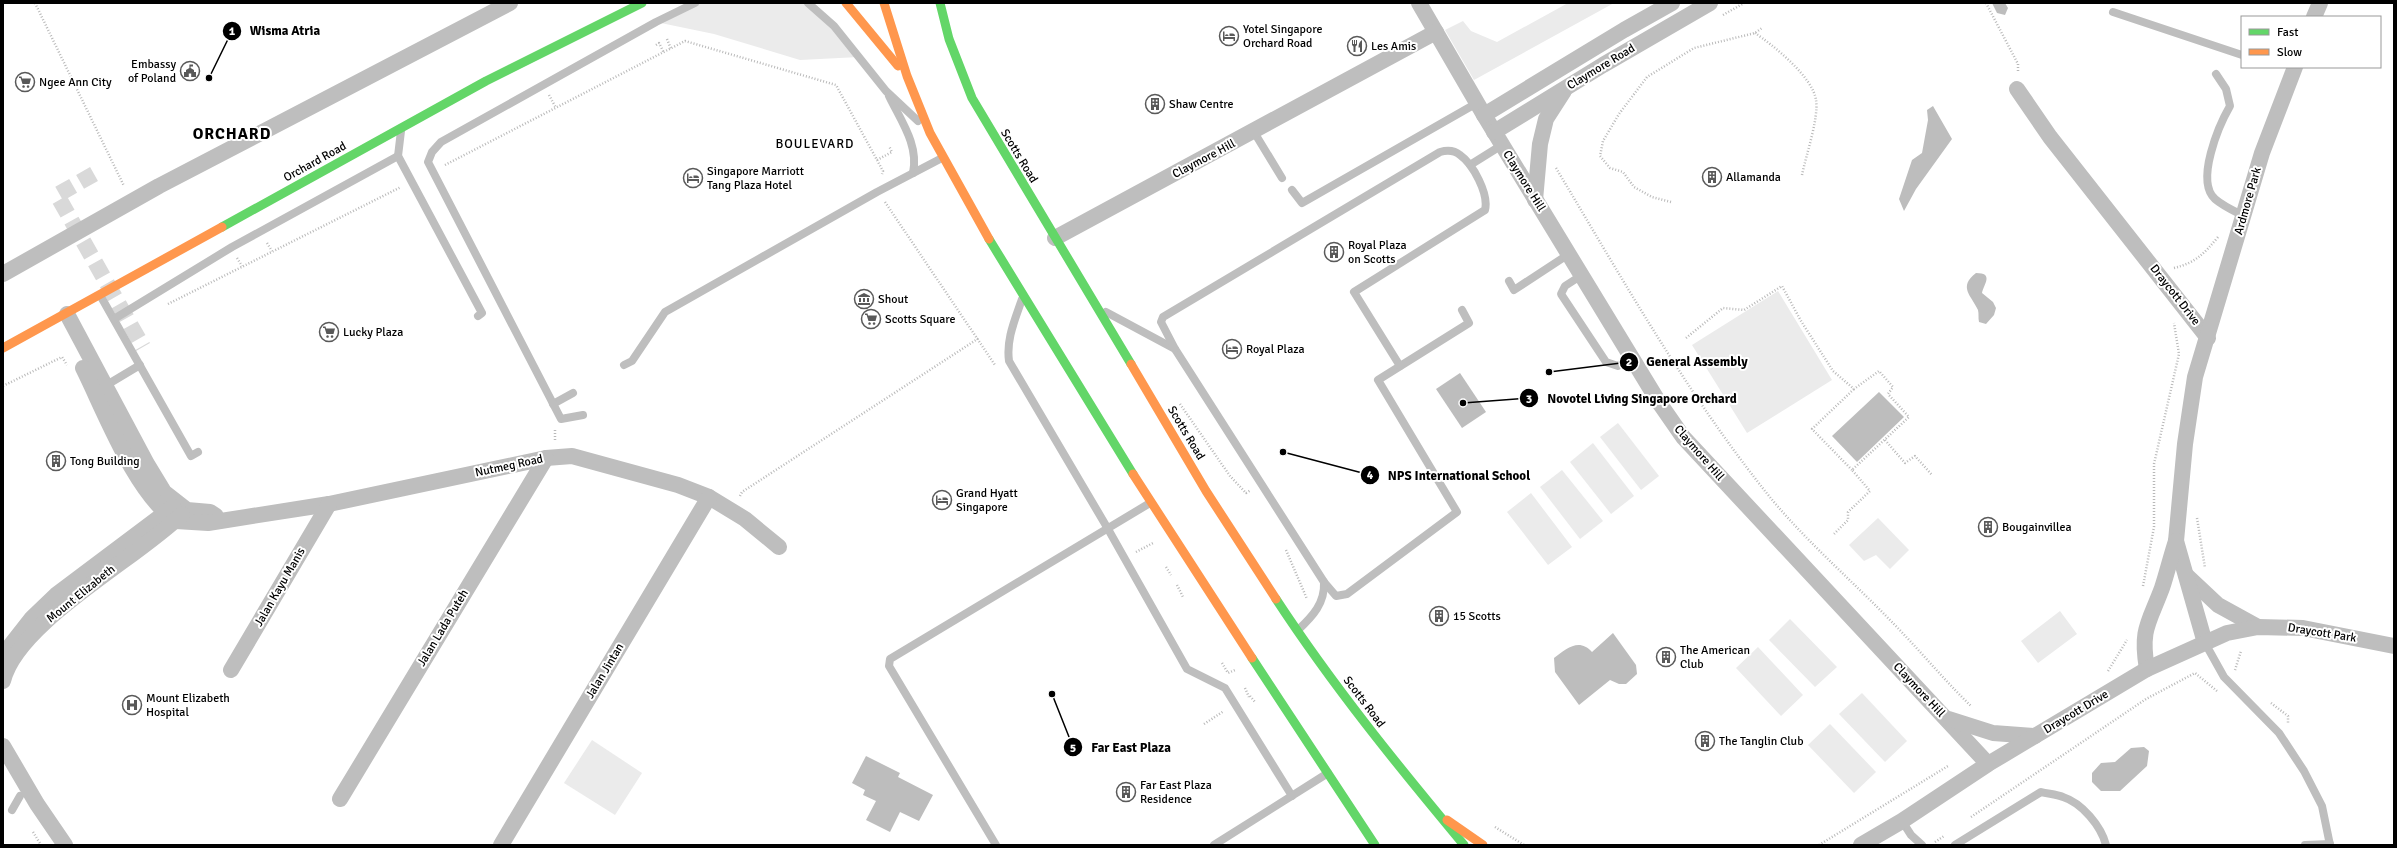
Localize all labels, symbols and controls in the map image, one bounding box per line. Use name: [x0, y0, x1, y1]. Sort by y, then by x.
legend: [2241, 16, 2381, 68]
callout: Wisma Atria: [222, 18, 328, 43]
place label: Yotel Singapore Orchard Road: [1243, 22, 1322, 51]
text: Wisma Atria: [250, 23, 320, 39]
text: 1: [229, 24, 236, 39]
hotel icon: Yotel Singapore Orchard Road: [1218, 25, 1240, 47]
text: Fast: [2277, 25, 2298, 40]
restaurant icon: Les Amis: [1346, 35, 1368, 57]
place label: Les Amis: [1371, 39, 1416, 54]
street label: Claymore Road: [1564, 41, 1638, 93]
text: Slow: [2277, 45, 2302, 60]
place label: Embassy of Poland: [128, 57, 176, 86]
public building icon: Embassy of Poland: [179, 60, 201, 82]
supermarket icon: Ngee Ann City: [14, 71, 36, 93]
place label: Ngee Ann City: [39, 75, 112, 90]
building icon: Shaw Centre: [1144, 93, 1166, 115]
place label: Shaw Centre: [1169, 97, 1234, 112]
district label: ORCHARD: [193, 124, 271, 144]
street label: Scotts Road: [997, 126, 1041, 186]
district label: BOULEVARD: [775, 136, 855, 152]
street label: Claymore Hill: [1170, 136, 1239, 182]
street label: Orchard Road: [281, 139, 349, 185]
street label: Claymore Hill: [1499, 148, 1549, 215]
place label: Singapore Marriott Tang Plaza Hotel: [707, 164, 804, 193]
street label: Ardmore Park: [2231, 165, 2265, 237]
building icon: Allamanda: [1701, 166, 1723, 188]
hotel icon: Singapore Marriott Tang Plaza Hotel: [682, 167, 704, 189]
place label: Allamanda: [1726, 170, 1781, 185]
place label: Royal Plaza on Scotts: [1348, 238, 1407, 267]
building icon: Royal Plaza on Scotts: [1323, 241, 1345, 263]
street label: Draycott Drive: [2147, 262, 2203, 328]
museum icon: Shout: [853, 288, 875, 310]
place label: Shout: [878, 292, 908, 307]
supermarket icon: Scotts Square: [860, 308, 882, 330]
place label: Scotts Square: [885, 312, 956, 327]
supermarket icon: Lucky Plaza: [318, 321, 340, 343]
place label: Lucky Plaza: [343, 325, 403, 340]
hotel icon: Royal Plaza: [1221, 338, 1243, 360]
place label: Royal Plaza: [1246, 342, 1305, 357]
callout: General Assembly: [1619, 349, 1756, 374]
text: General Assembly: [1646, 354, 1748, 370]
text: 2: [1626, 355, 1632, 370]
callout: Novotel Living Singapore Orchard: [1519, 386, 1744, 411]
text: Novotel Living Singapore Orchard: [1547, 391, 1737, 407]
text: 3: [1526, 392, 1532, 407]
street label: Scotts Road: [1164, 403, 1208, 463]
street label: Claymore Hill: [1671, 422, 1728, 484]
building icon: Tong Building: [45, 450, 67, 472]
street label: Nutmeg Road: [474, 451, 544, 481]
place label: Tong Building: [70, 454, 140, 469]
callout: NPS International School: [1360, 463, 1538, 488]
text: 4: [1367, 468, 1374, 483]
text: NPS International School: [1388, 468, 1530, 484]
place label: Grand Hyatt Singapore: [956, 486, 1018, 515]
hotel icon: Grand Hyatt Singapore: [931, 489, 953, 511]
building icon: Bougainvillea: [1977, 516, 1999, 538]
place label: Bougainvillea: [2002, 520, 2072, 535]
street label: Jalan Kayu Manis: [251, 545, 309, 629]
street label: Mount Elizabeth: [44, 562, 118, 626]
street label: Jalan Lada Puteh: [414, 587, 472, 669]
building icon: 15 Scotts: [1428, 605, 1450, 627]
place label: 15 Scotts: [1453, 609, 1501, 624]
street label: Draycott Park: [2287, 620, 2357, 646]
street label: Jalan Jintan: [583, 641, 627, 701]
place label: The American Club: [1680, 643, 1750, 672]
building icon: The American Club: [1655, 646, 1677, 668]
street label: Claymore Hill: [1890, 660, 1948, 721]
street label: Scotts Road: [1340, 673, 1388, 731]
street label: Draycott Drive: [2041, 687, 2111, 737]
place label: Mount Elizabeth Hospital: [146, 691, 230, 720]
hospital icon: Mount Elizabeth Hospital: [121, 694, 143, 716]
building icon: The Tanglin Club: [1694, 730, 1716, 752]
place label: The Tanglin Club: [1719, 734, 1804, 749]
callout: Far East Plaza: [1063, 735, 1179, 760]
text: Far East Plaza: [1091, 740, 1171, 756]
text: 5: [1070, 741, 1076, 756]
place label: Far East Plaza Residence: [1140, 778, 1212, 807]
building icon: Far East Plaza Residence: [1115, 781, 1137, 803]

